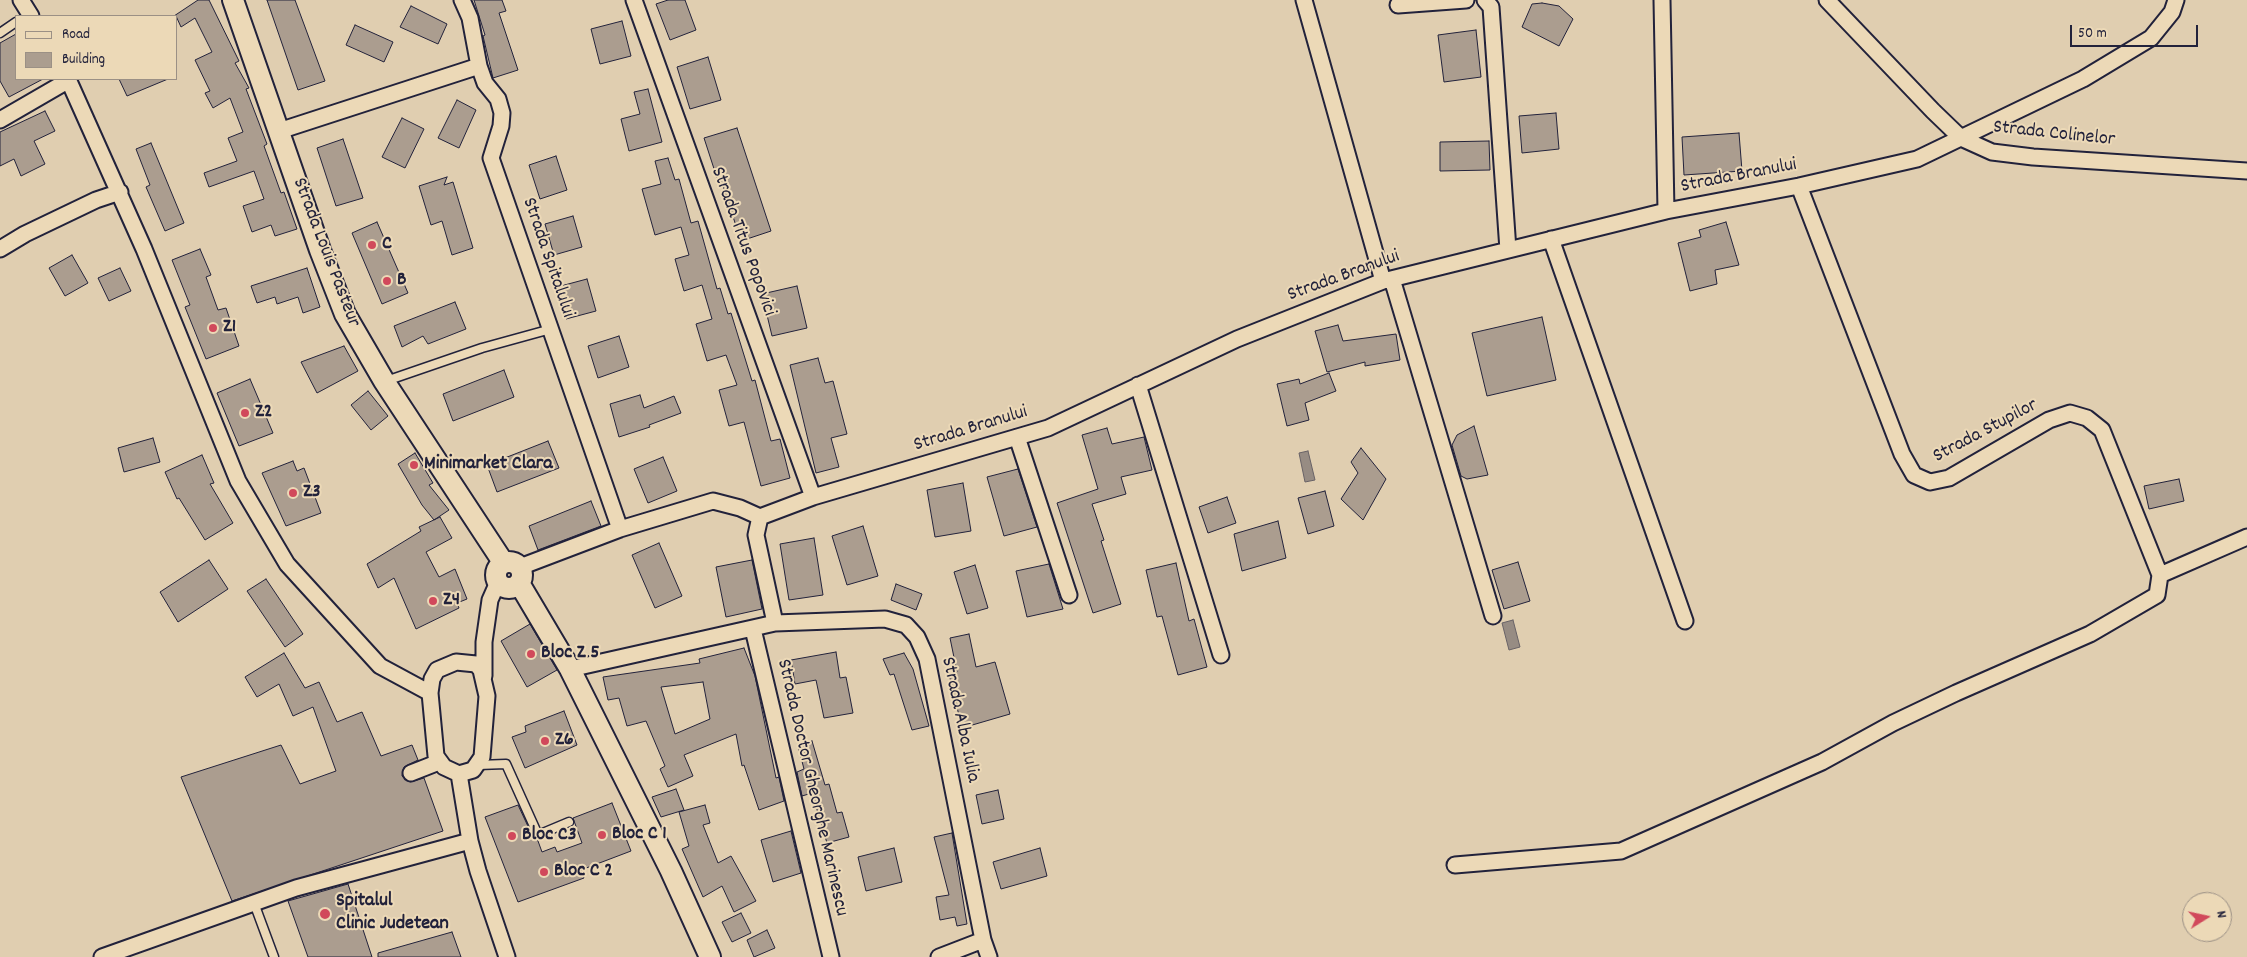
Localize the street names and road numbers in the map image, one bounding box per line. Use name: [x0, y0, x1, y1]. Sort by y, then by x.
street label: Strada Colinelor: [1992, 117, 2116, 153]
street label: Strada Branului: [1679, 154, 1799, 200]
street label: Strada Titus Popovici: [704, 164, 780, 320]
street label: Strada Louis Pasteur: [286, 175, 364, 331]
street label: Strada Spitalului: [515, 195, 579, 321]
street label: Strada Branului: [1285, 246, 1403, 308]
street label: Strada Stupilor: [1930, 394, 2042, 470]
street label: Strada Branului: [911, 401, 1031, 459]
street label: Strada Alba Iulia: [934, 655, 984, 785]
street label: Strada Doctor Gheorghe Marinescu: [770, 657, 852, 919]

